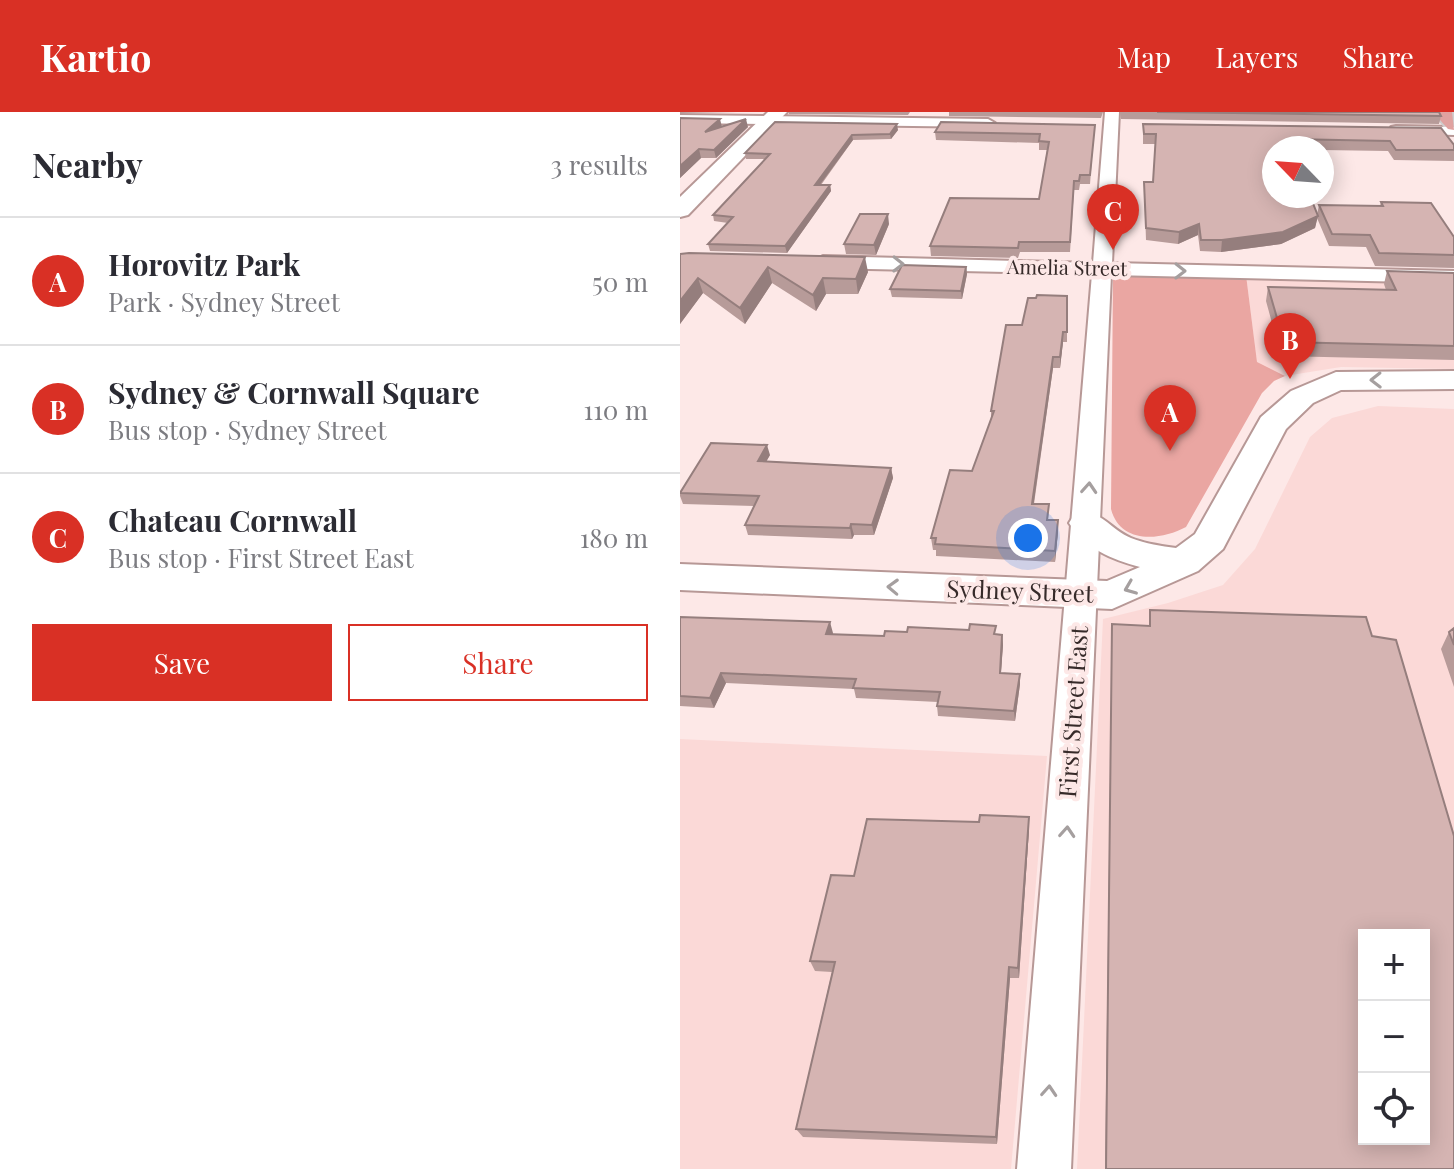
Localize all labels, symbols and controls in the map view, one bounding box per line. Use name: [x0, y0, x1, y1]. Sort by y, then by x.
text: Kartio: [40, 31, 151, 82]
text: Map: [1117, 38, 1171, 75]
text: Layers: [1215, 38, 1298, 75]
text: Share: [1342, 38, 1414, 75]
north arrow: [1262, 136, 1334, 208]
text: Nearby: [32, 141, 143, 187]
text: 3 results: [551, 147, 648, 182]
pin: C: [1087, 184, 1139, 250]
text: Horovitz Park: [108, 244, 300, 284]
street label: Amelia Street: [1006, 252, 1128, 281]
one-way arrow: [892, 255, 905, 273]
one-way arrow: [1174, 262, 1187, 280]
text: A: [49, 264, 67, 299]
text: 50 m: [592, 264, 648, 299]
text: Park · Sydney Street: [108, 284, 340, 319]
pin: B: [1264, 313, 1316, 379]
text: Sydney & Cornwall Square: [108, 372, 480, 412]
one-way arrow: [1369, 372, 1382, 389]
pin: A: [1144, 385, 1196, 451]
text: B: [49, 392, 67, 427]
text: 110 m: [584, 392, 648, 427]
text: Bus stop · Sydney Street: [108, 412, 387, 447]
one-way arrow: [1080, 481, 1097, 494]
text: Chateau Cornwall: [108, 500, 357, 540]
your location: [1008, 518, 1048, 558]
text: C: [49, 520, 67, 555]
text: 180 m: [580, 520, 648, 555]
text: Bus stop · First Street East: [108, 540, 414, 575]
street label: Sydney Street: [946, 571, 1095, 609]
one-way arrow: [1123, 578, 1137, 595]
one-way arrow: [886, 579, 899, 596]
button: Save: [32, 624, 332, 701]
button: Share: [348, 624, 648, 701]
street label: First Street East: [1050, 624, 1094, 799]
one-way arrow: [1058, 825, 1075, 838]
map controls: [1358, 929, 1430, 1145]
button: +: [1358, 929, 1430, 1001]
button: −: [1358, 1001, 1430, 1073]
button: locate: [1358, 1073, 1430, 1145]
one-way arrow: [1040, 1084, 1057, 1097]

